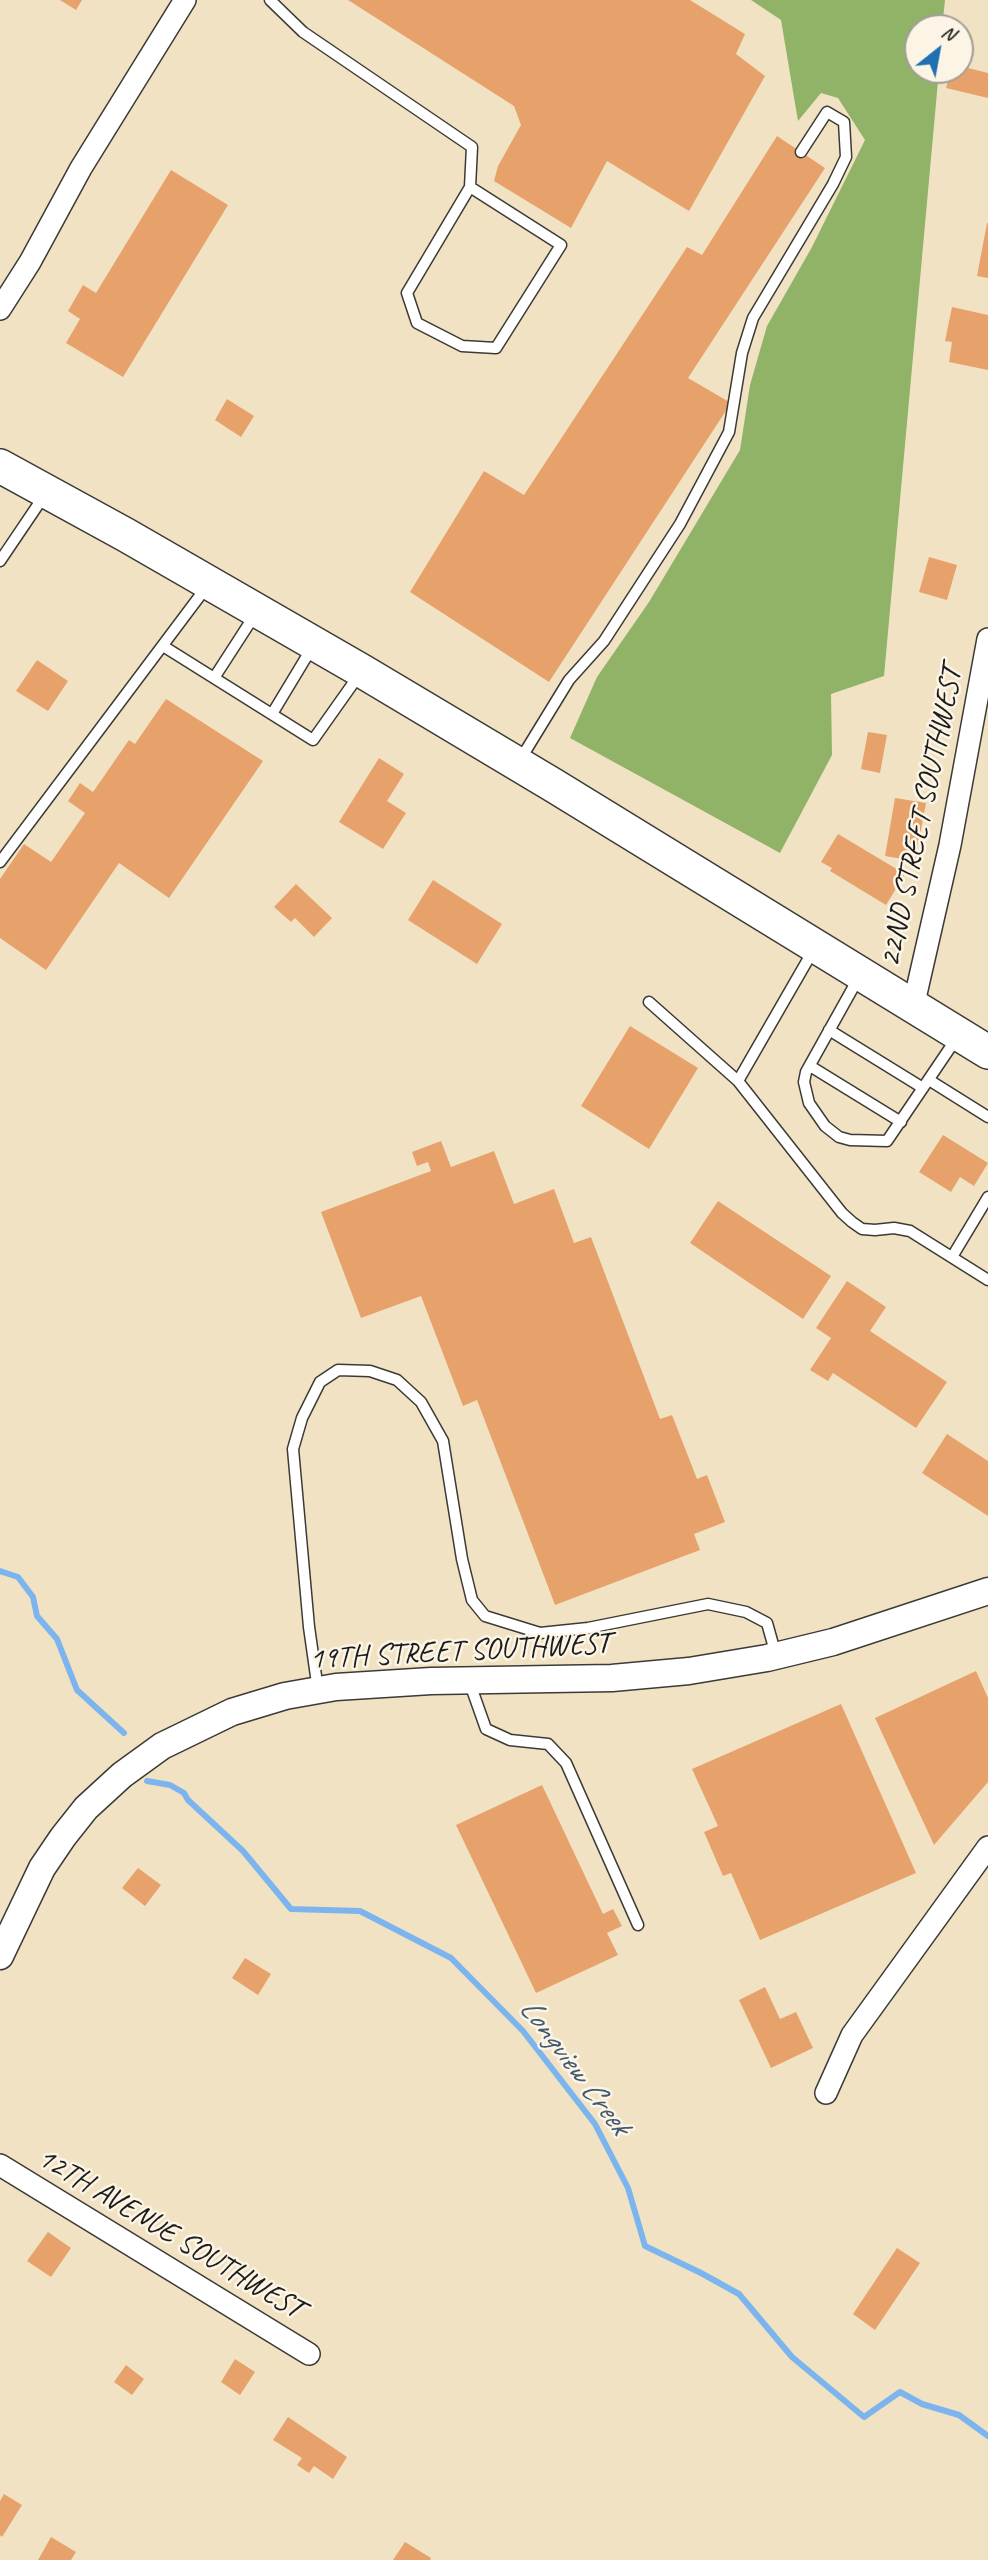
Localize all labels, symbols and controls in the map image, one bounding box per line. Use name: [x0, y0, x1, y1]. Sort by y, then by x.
north arrow: [904, 14, 974, 84]
text: N: [938, 19, 960, 46]
street label: 22ND STREET SOUTHWEST: [873, 664, 971, 970]
street label: 19TH STREET SOUTHWEST: [309, 1626, 611, 1678]
water label: Longview Creek: [510, 1991, 638, 2143]
street label: 12TH AVENUE SOUTHWEST: [31, 2140, 309, 2328]

